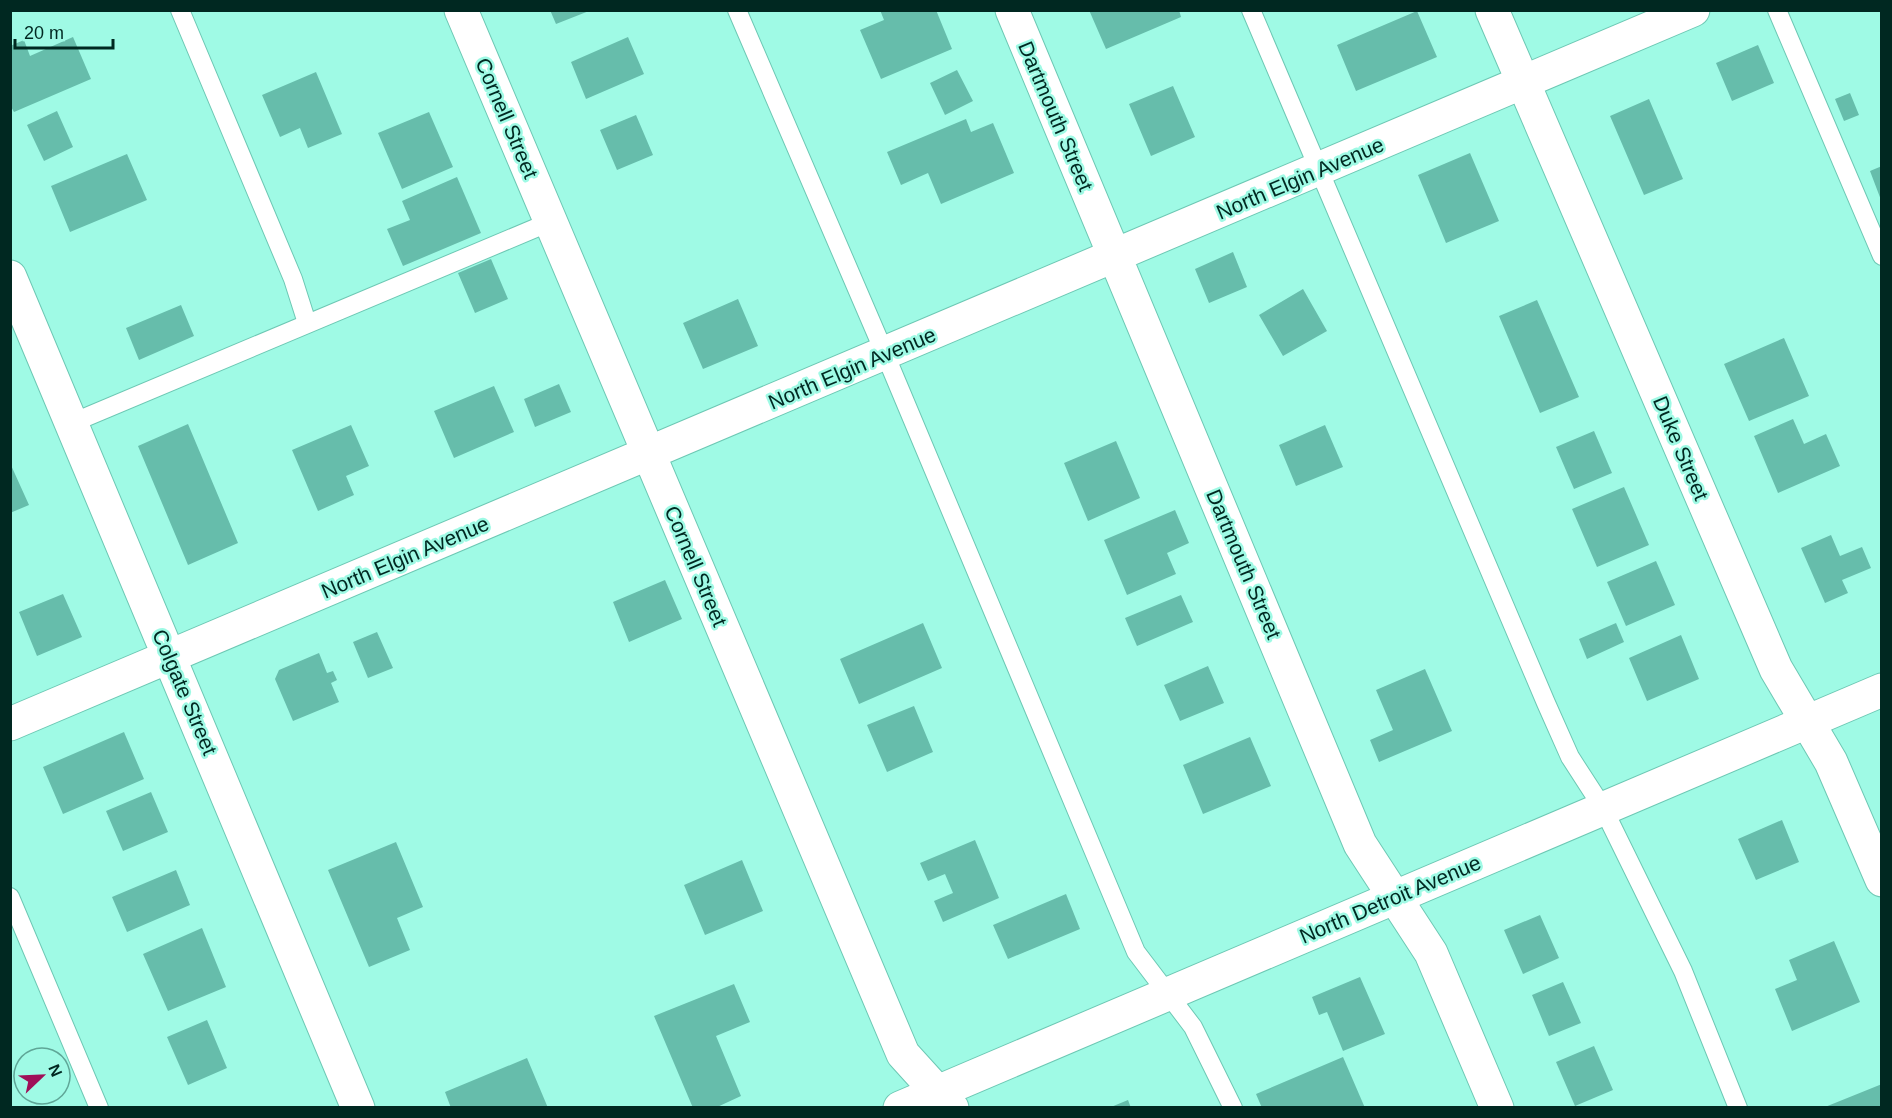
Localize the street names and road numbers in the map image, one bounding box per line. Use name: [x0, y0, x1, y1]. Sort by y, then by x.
street label: Dartmouth Street: [1014, 38, 1098, 194]
street label: Cornell Street: [471, 54, 543, 182]
street label: North Elgin Avenue: [1213, 132, 1387, 224]
street label: North Elgin Avenue: [765, 322, 939, 414]
street label: Duke Street: [1649, 392, 1713, 504]
street label: Dartmouth Street: [1202, 486, 1286, 642]
street label: Cornell Street: [660, 502, 732, 630]
street label: North Elgin Avenue: [318, 511, 492, 603]
street label: Colgate Street: [148, 626, 222, 758]
street label: North Detroit Avenue: [1296, 850, 1484, 948]

